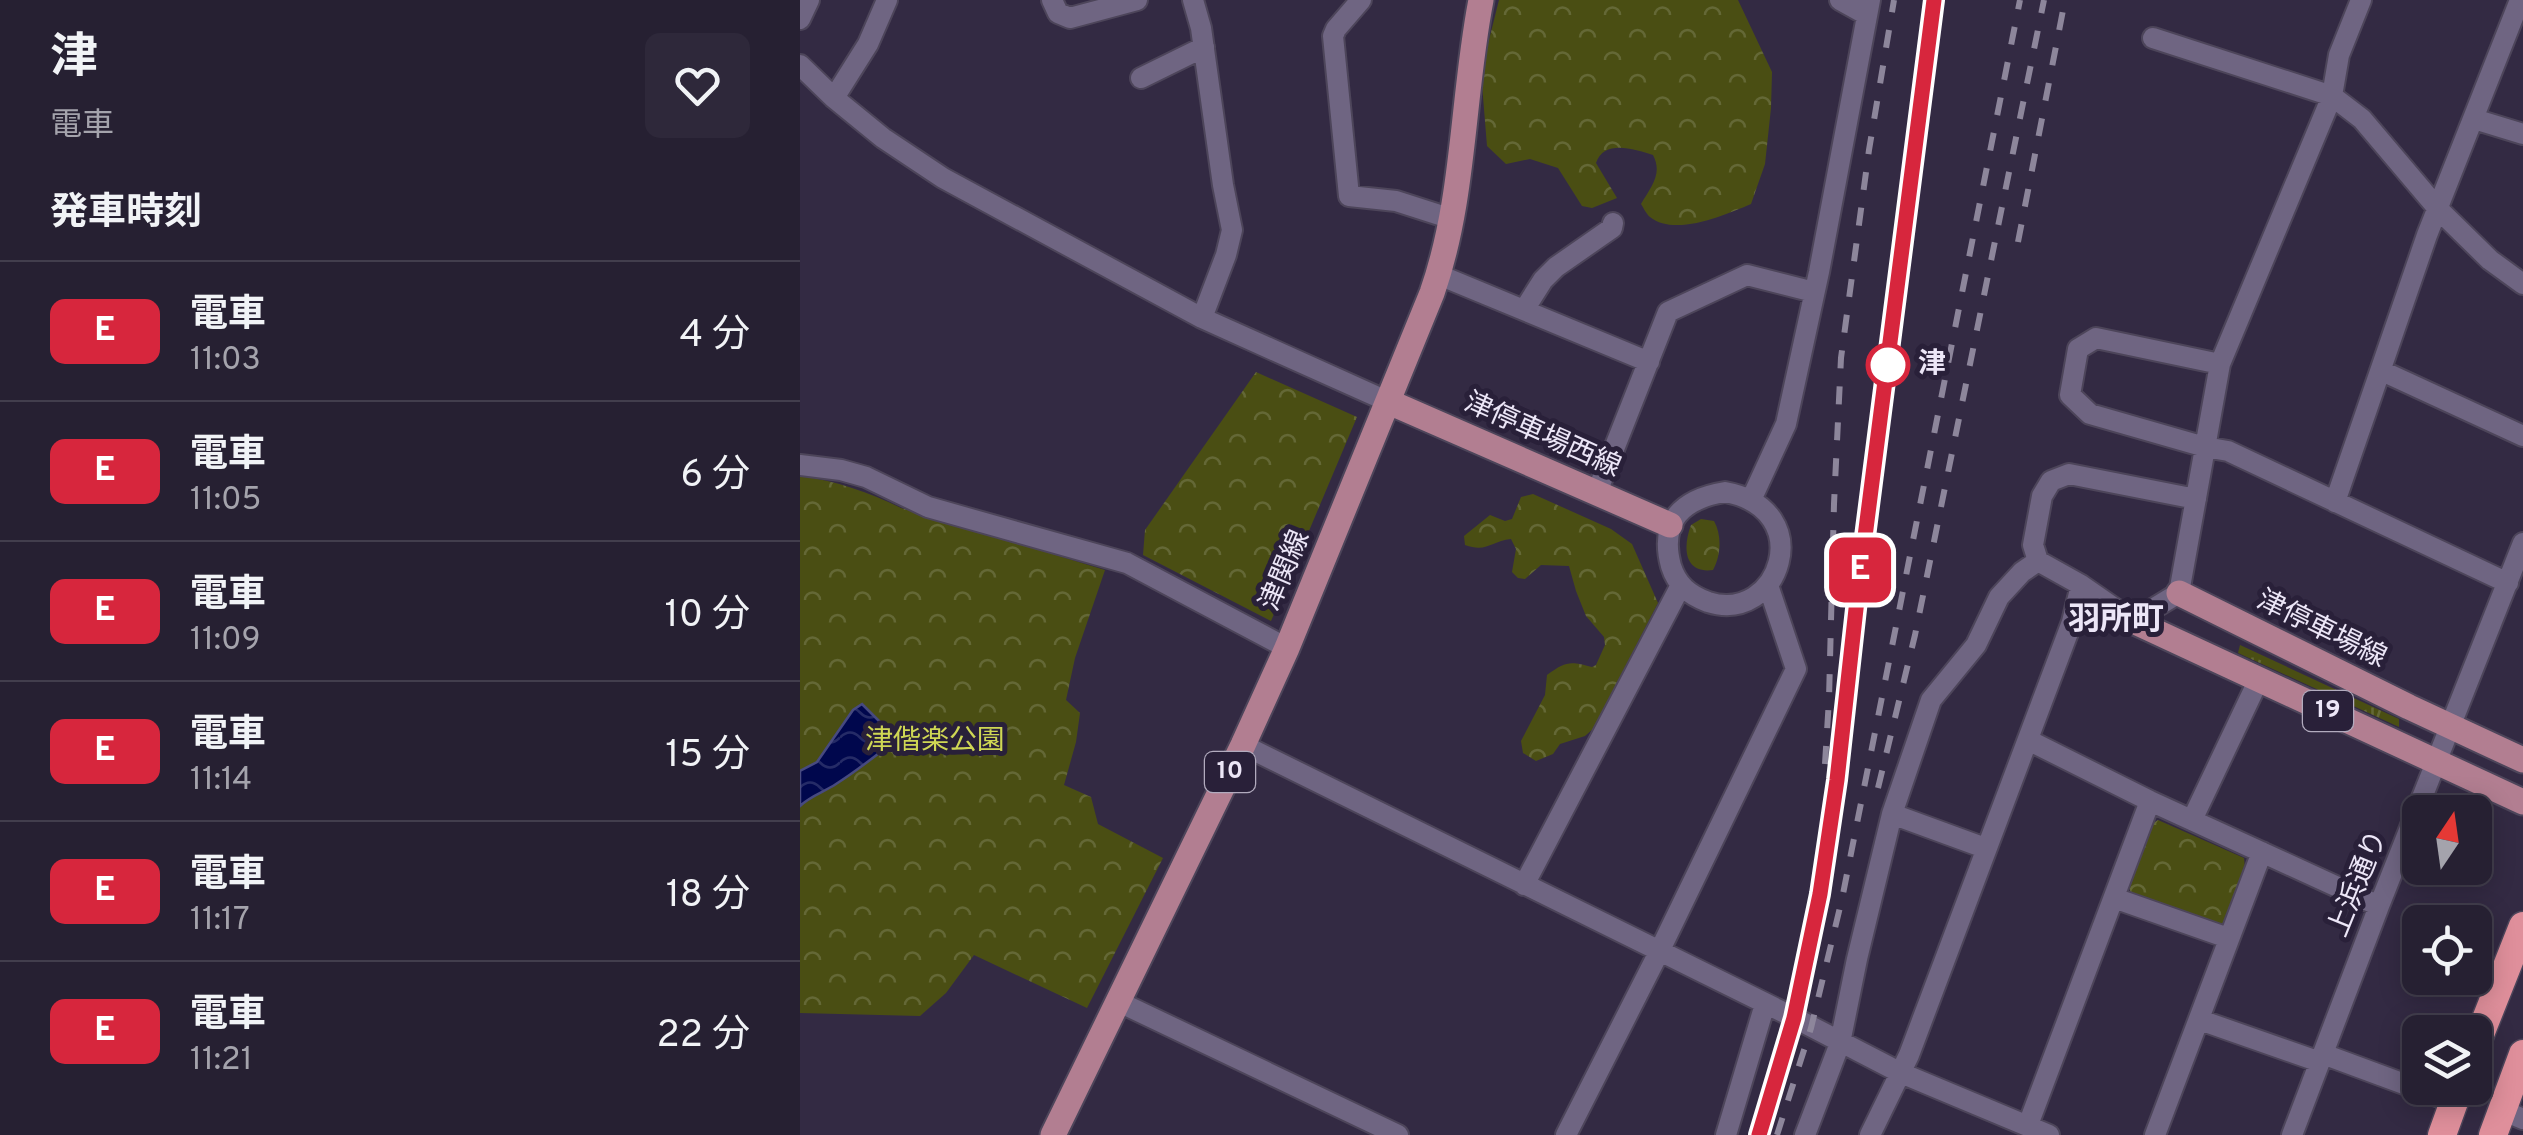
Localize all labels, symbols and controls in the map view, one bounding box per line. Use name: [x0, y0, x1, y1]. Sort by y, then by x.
text: 津: [50, 30, 98, 90]
button: heart: [645, 33, 750, 138]
text: 電車: [50, 107, 114, 147]
text: 発車時刻: [50, 190, 202, 239]
text: 電車: [190, 292, 266, 341]
text: E: [94, 309, 116, 353]
text: 4 分: [679, 312, 750, 361]
text: 11:03: [190, 341, 261, 381]
marker: 津: [1867, 344, 1909, 386]
place label: 津: [1918, 347, 1946, 383]
street label: 津停車場西線: [1458, 385, 1626, 487]
text: 電車: [190, 432, 266, 481]
text: E: [94, 449, 116, 493]
text: 6 分: [680, 452, 750, 501]
text: 11:05: [190, 481, 262, 521]
street label: 津関線: [1253, 525, 1319, 617]
line badge: E: [1828, 538, 1892, 602]
text: E: [1849, 548, 1871, 592]
text: 電車: [190, 572, 266, 621]
street label: 津停車場線: [2250, 583, 2392, 677]
text: E: [94, 589, 116, 633]
text: 10 分: [664, 592, 750, 641]
district label: 羽所町: [2068, 601, 2164, 641]
text: 11:09: [190, 621, 261, 661]
road number: 19: [2303, 691, 2353, 731]
text: 電車: [190, 712, 266, 761]
park label: 津偕楽公園: [865, 724, 1005, 760]
text: E: [94, 729, 116, 773]
text: 15 分: [665, 732, 750, 781]
road number: 10: [1205, 752, 1255, 792]
text: 11:14: [190, 761, 252, 801]
north arrow: [2402, 795, 2492, 885]
map controls: [2402, 795, 2492, 1105]
street label: 上浜通り: [2321, 825, 2397, 943]
text: 電車: [190, 852, 266, 901]
text: E: [94, 869, 116, 913]
text: 18 分: [666, 872, 750, 921]
text: 11:17: [190, 901, 250, 941]
button: locate: [2402, 905, 2492, 995]
text: 電車: [190, 992, 266, 1041]
text: E: [94, 1009, 116, 1053]
text: 22 分: [657, 1012, 750, 1061]
button: layers: [2402, 1015, 2492, 1105]
text: 11:21: [190, 1041, 253, 1081]

